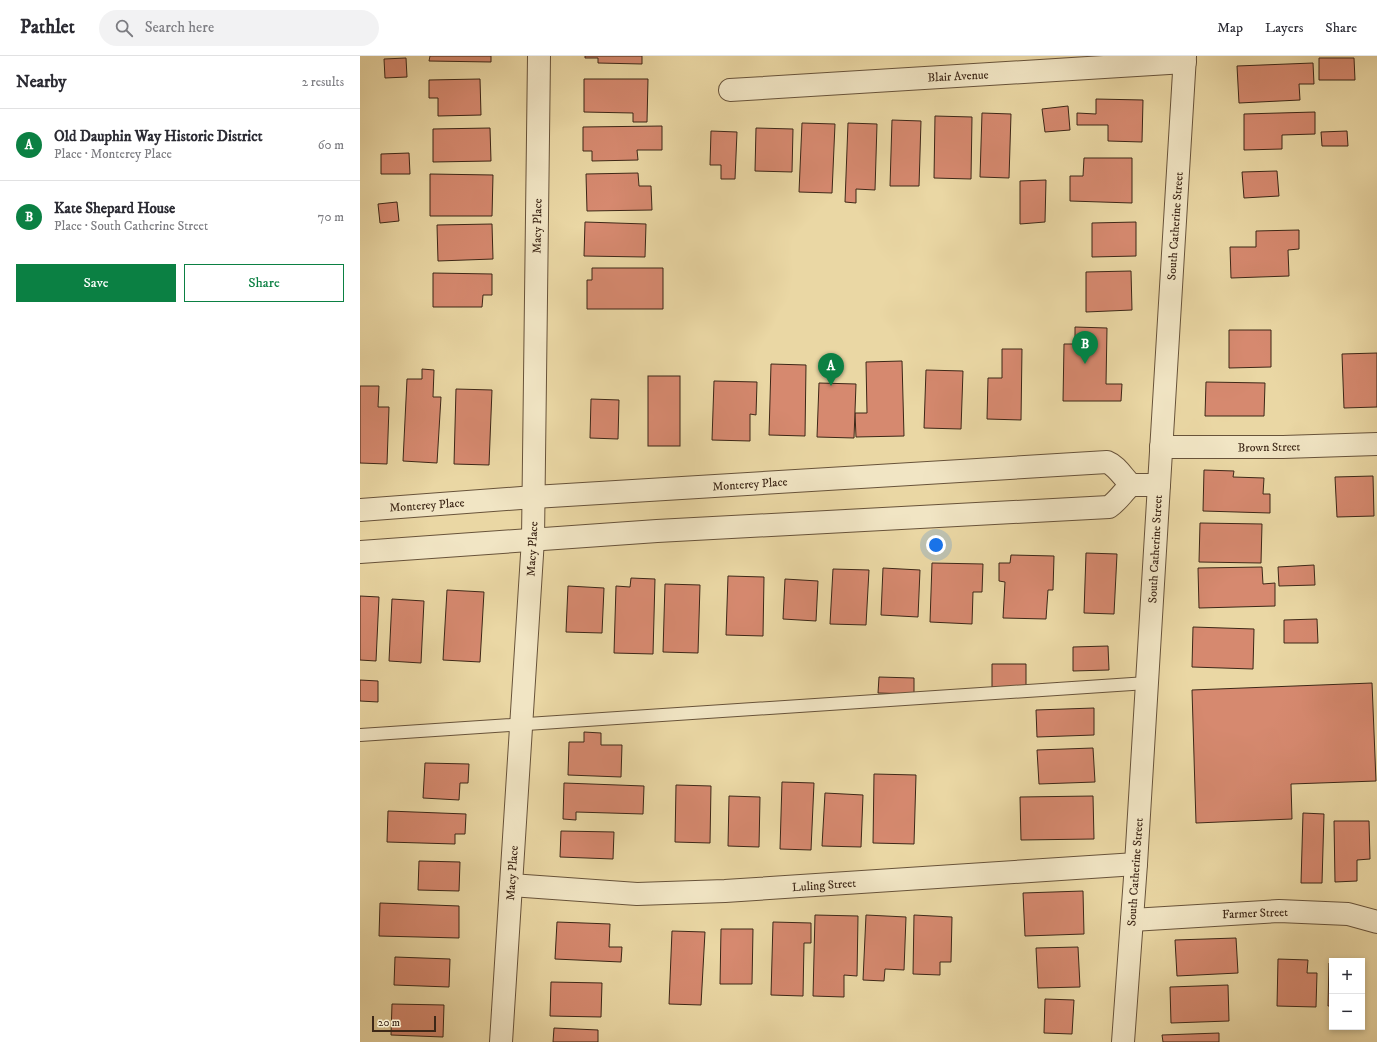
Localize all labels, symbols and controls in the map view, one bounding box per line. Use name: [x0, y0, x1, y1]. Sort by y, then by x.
search box: [99, 10, 379, 46]
text: Pathlet: [20, 16, 75, 39]
icon: search: [113, 17, 135, 39]
text: Search here: [145, 18, 214, 37]
text: Map: [1217, 19, 1243, 37]
text: Layers: [1265, 19, 1303, 37]
text: Share: [1325, 19, 1357, 37]
street label: Blair Avenue: [927, 67, 989, 86]
text: Nearby: [16, 71, 66, 93]
text: 2 results: [302, 74, 344, 90]
text: Old Dauphin Way Historic District: [54, 127, 262, 146]
text: A: [25, 137, 33, 153]
text: 60 m: [318, 137, 344, 153]
text: Place · Monterey Place: [54, 146, 172, 162]
street label: South Catherine Street: [1164, 171, 1187, 281]
street label: Macy Place: [530, 198, 545, 254]
text: Kate Shepard House: [54, 199, 175, 218]
text: B: [25, 209, 33, 225]
text: 70 m: [318, 209, 344, 225]
text: Place · South Catherine Street: [54, 218, 208, 234]
button: Save: [16, 264, 176, 302]
button: Share: [184, 264, 344, 302]
pin: B: [1072, 331, 1098, 364]
pin: A: [818, 353, 844, 386]
street label: Brown Street: [1238, 439, 1301, 456]
street label: Monterey Place: [712, 474, 788, 495]
street label: South Catherine Street: [1145, 494, 1166, 604]
street label: Monterey Place: [389, 495, 465, 516]
street label: Macy Place: [524, 521, 541, 577]
your location: [926, 535, 946, 555]
street label: South Catherine Street: [1124, 817, 1147, 927]
street label: Macy Place: [503, 845, 522, 901]
street label: Luling Street: [791, 876, 857, 895]
street label: Farmer Street: [1222, 905, 1288, 922]
map controls: [1329, 958, 1365, 1030]
button: +: [1329, 958, 1365, 994]
button: −: [1329, 994, 1365, 1030]
scale bar: [372, 1014, 436, 1033]
text: 20 m: [378, 1016, 400, 1030]

